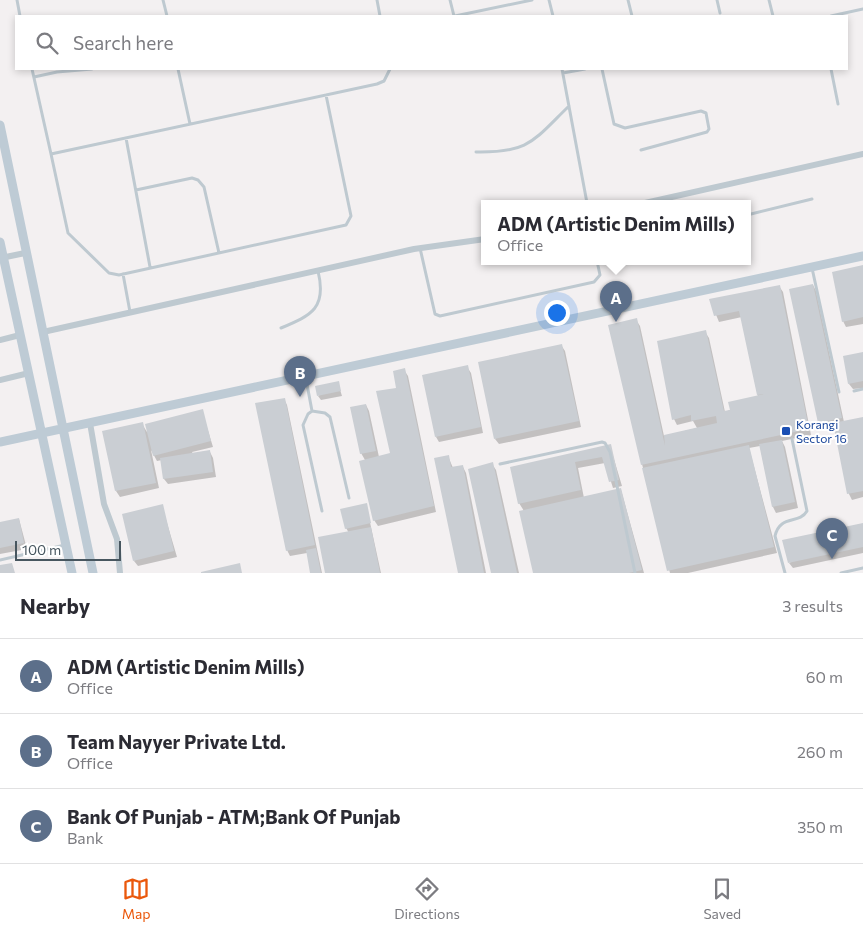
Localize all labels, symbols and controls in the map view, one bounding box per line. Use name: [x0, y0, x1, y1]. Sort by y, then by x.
search box: [15, 15, 848, 70]
icon: search: [33, 29, 61, 57]
text: Search here: [73, 31, 173, 54]
popup: [481, 200, 751, 265]
text: ADM (Artistic Denim Mills): [497, 212, 735, 235]
text: Office: [497, 235, 543, 254]
pin: A: [600, 281, 632, 322]
your location: [544, 300, 570, 326]
pin: B: [284, 356, 316, 397]
place label: Korangi Sector 16: [796, 417, 847, 445]
marker: Korangi Sector 16: [780, 425, 792, 437]
pin: C: [816, 518, 848, 559]
scale bar: [15, 538, 121, 561]
text: 100 m: [22, 541, 61, 558]
text: Nearby: [20, 593, 90, 618]
text: 3 results: [782, 596, 843, 615]
text: ADM (Artistic Denim Mills): [67, 655, 305, 678]
text: A: [30, 667, 42, 686]
text: 60 m: [806, 667, 843, 686]
text: Office: [67, 678, 113, 697]
text: Team Nayyer Private Ltd.: [67, 730, 286, 753]
text: B: [31, 742, 41, 761]
text: 260 m: [797, 742, 843, 761]
text: Office: [67, 753, 113, 772]
text: Bank Of Punjab - ATM;Bank Of Punjab: [67, 805, 401, 828]
text: C: [31, 817, 41, 836]
text: 350 m: [797, 817, 843, 836]
text: Bank: [67, 828, 104, 847]
tab: Map: [122, 875, 151, 922]
tab: Directions: [394, 875, 460, 922]
tab: Saved: [703, 875, 741, 922]

